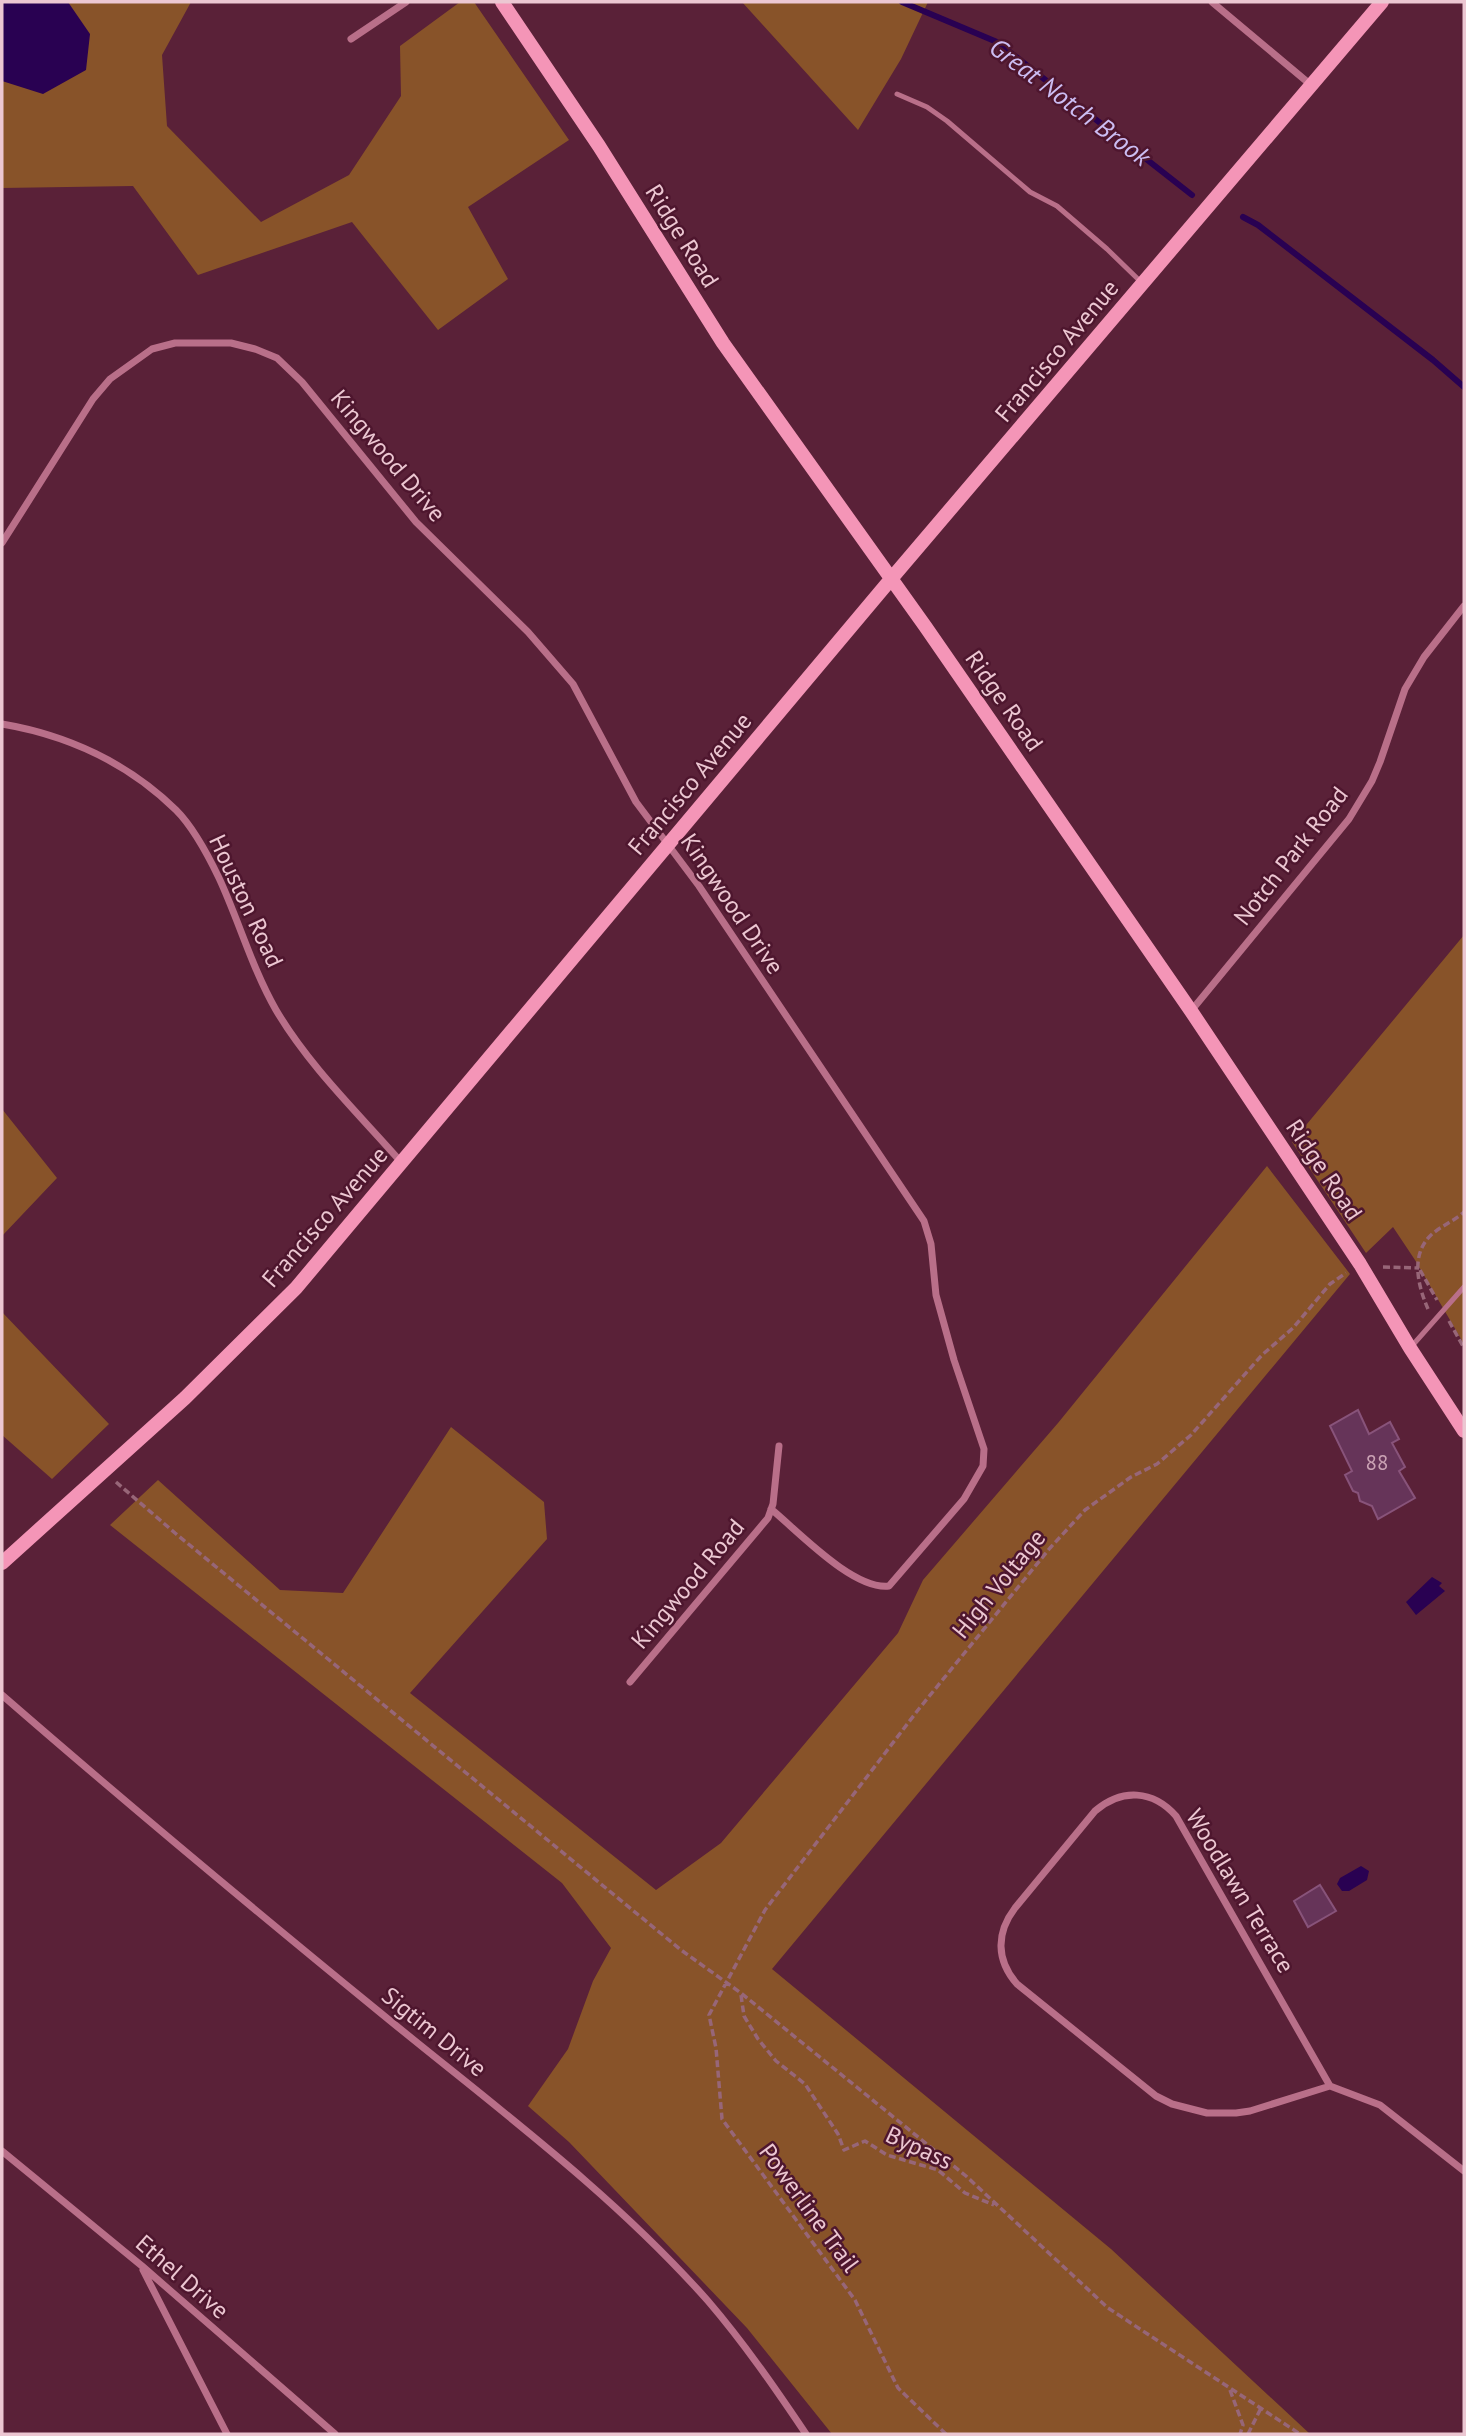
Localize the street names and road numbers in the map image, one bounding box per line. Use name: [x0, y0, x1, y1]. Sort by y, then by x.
street label: Ridge Road: [639, 178, 726, 293]
street label: Francisco Avenue: [988, 273, 1125, 428]
street label: Kingwood Drive: [324, 383, 453, 528]
street label: Ridge Road: [958, 644, 1050, 757]
street label: Francisco Avenue: [621, 706, 758, 861]
street label: Notch Park Road: [1227, 780, 1355, 931]
street label: Kingwood Drive: [674, 827, 791, 980]
street label: Houston Road: [202, 829, 291, 972]
street label: Ridge Road: [1279, 1113, 1370, 1226]
street label: Francisco Avenue: [255, 1140, 394, 1294]
street label: Kingwood Road: [624, 1512, 751, 1655]
street label: High Voltage: [945, 1523, 1052, 1645]
street label: Woodlawn Terrace: [1179, 1803, 1302, 1978]
street label: Sigtim Drive: [375, 1980, 493, 2083]
street label: Bypass: [881, 2119, 958, 2176]
street label: Powerline Trail: [752, 2137, 867, 2278]
street label: Ethel Drive: [129, 2228, 235, 2326]

